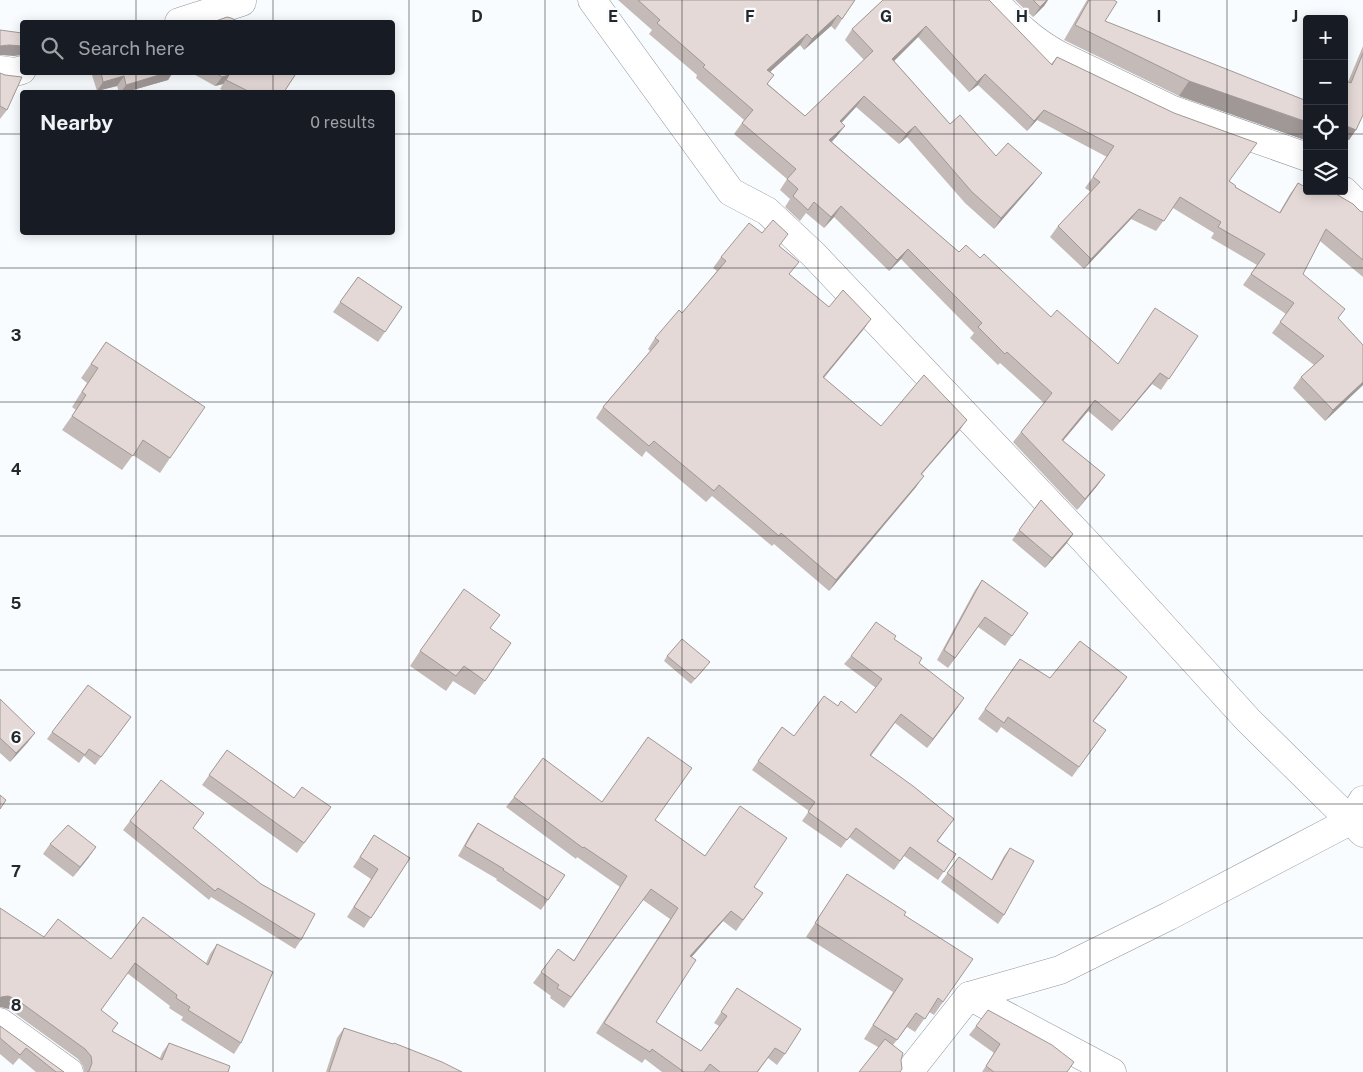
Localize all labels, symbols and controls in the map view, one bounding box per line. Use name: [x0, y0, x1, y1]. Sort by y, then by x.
text: D: [471, 7, 483, 26]
text: E: [608, 7, 618, 26]
text: F: [745, 7, 755, 26]
text: G: [880, 7, 892, 26]
text: H: [1016, 7, 1028, 26]
text: I: [1157, 7, 1161, 26]
text: J: [1292, 7, 1298, 26]
map controls: [1303, 15, 1348, 195]
button: +: [1303, 15, 1348, 60]
search box: [20, 20, 395, 75]
icon: search: [38, 34, 66, 62]
text: Search here: [78, 37, 185, 59]
button: −: [1303, 60, 1348, 105]
button: locate: [1303, 105, 1348, 150]
text: Nearby: [40, 110, 113, 135]
text: 0 results: [310, 113, 375, 132]
button: layers: [1303, 150, 1348, 195]
text: 3: [11, 326, 21, 345]
text: 4: [11, 460, 22, 479]
text: 5: [11, 594, 22, 613]
text: 6: [11, 728, 21, 747]
text: 7: [11, 862, 21, 881]
text: 8: [11, 996, 22, 1015]

